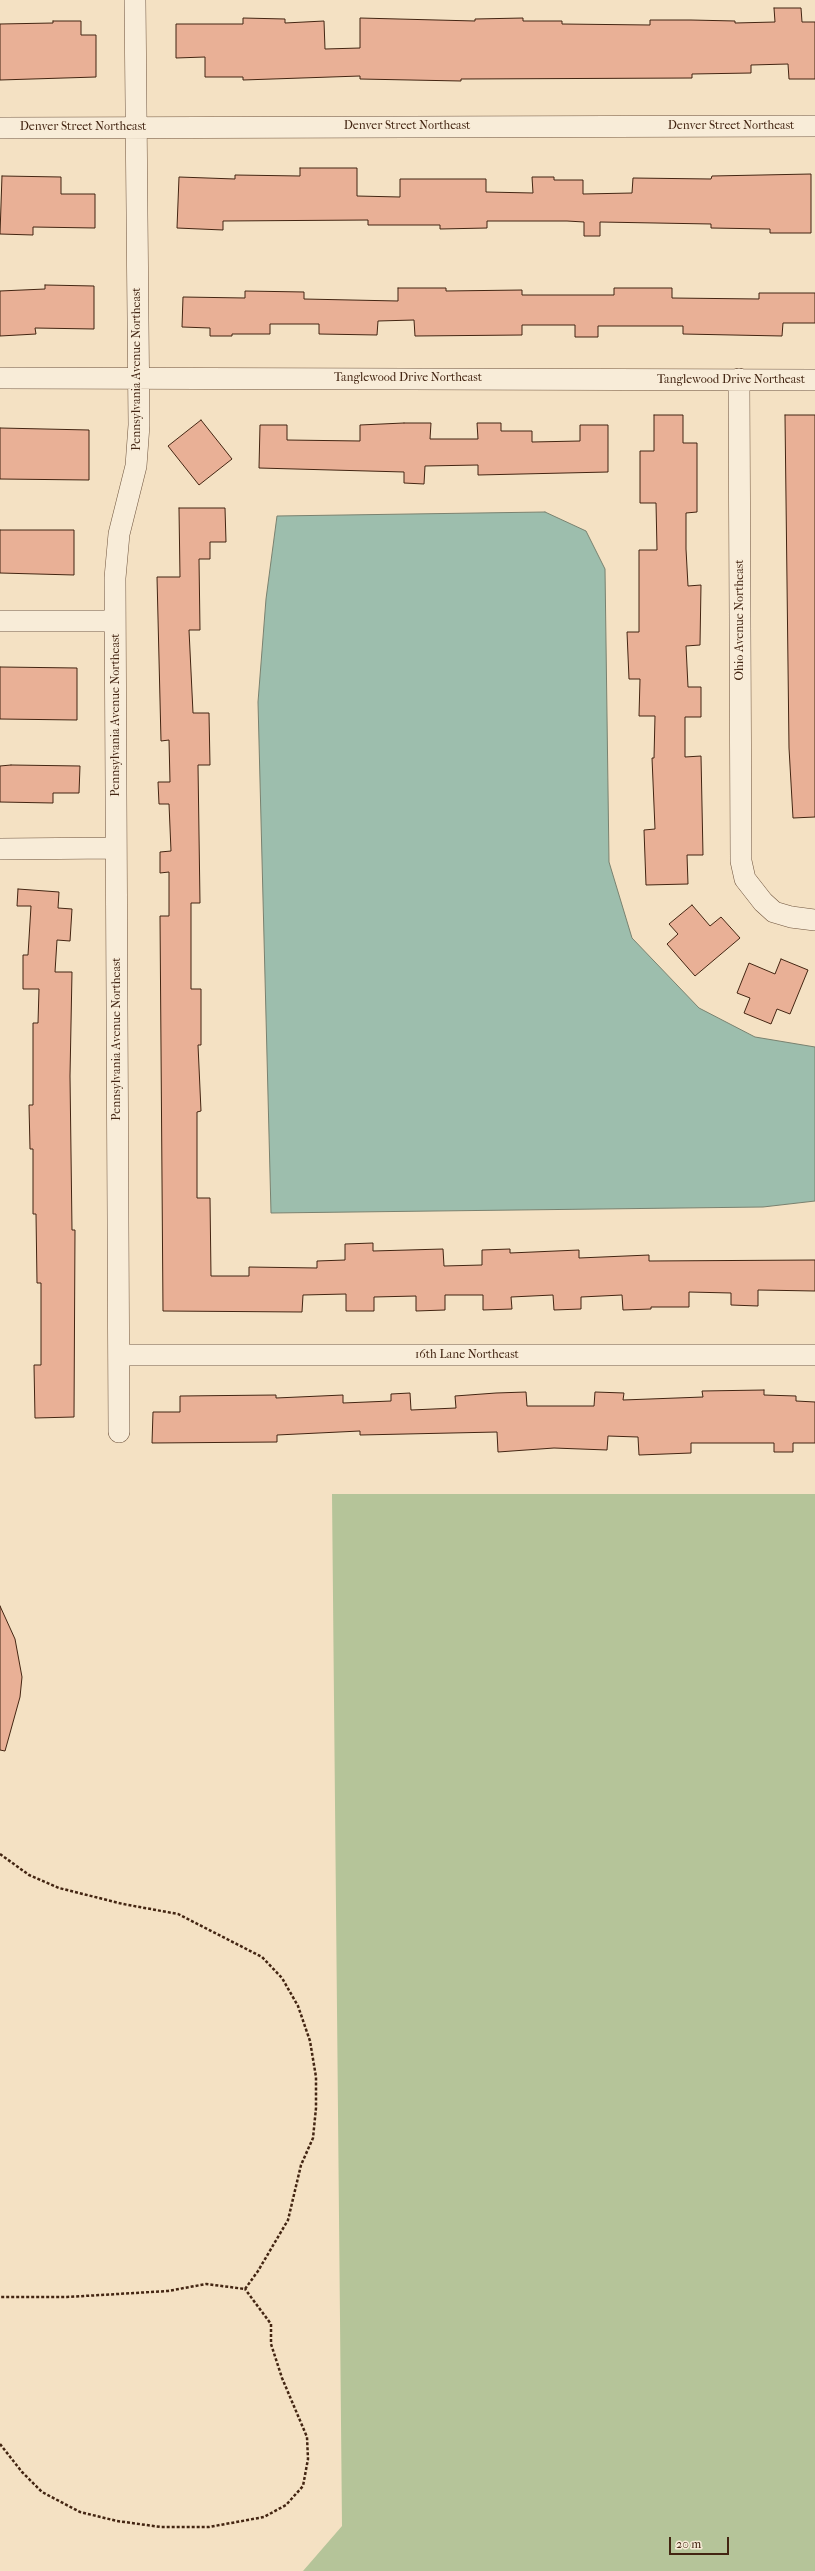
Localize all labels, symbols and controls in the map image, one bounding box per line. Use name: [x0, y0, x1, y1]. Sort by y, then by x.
street label: Denver Street Northeast: [344, 119, 470, 133]
street label: Denver Street Northeast: [668, 119, 794, 133]
street label: Denver Street Northeast: [20, 120, 146, 134]
street label: Pennsylvania Avenue Northeast: [130, 287, 144, 451]
street label: Tanglewood Drive Northeast: [334, 371, 482, 385]
street label: Tanglewood Drive Northeast: [657, 373, 805, 387]
street label: Ohio Avenue Northeast: [733, 560, 747, 680]
street label: Pennsylvania Avenue Northeast: [109, 633, 123, 797]
street label: Pennsylvania Avenue Northeast: [110, 957, 124, 1121]
street label: 16th Lane Northeast: [415, 1348, 519, 1362]
scale bar: [671, 2529, 731, 2555]
text: 20 m: [676, 2537, 701, 2551]

